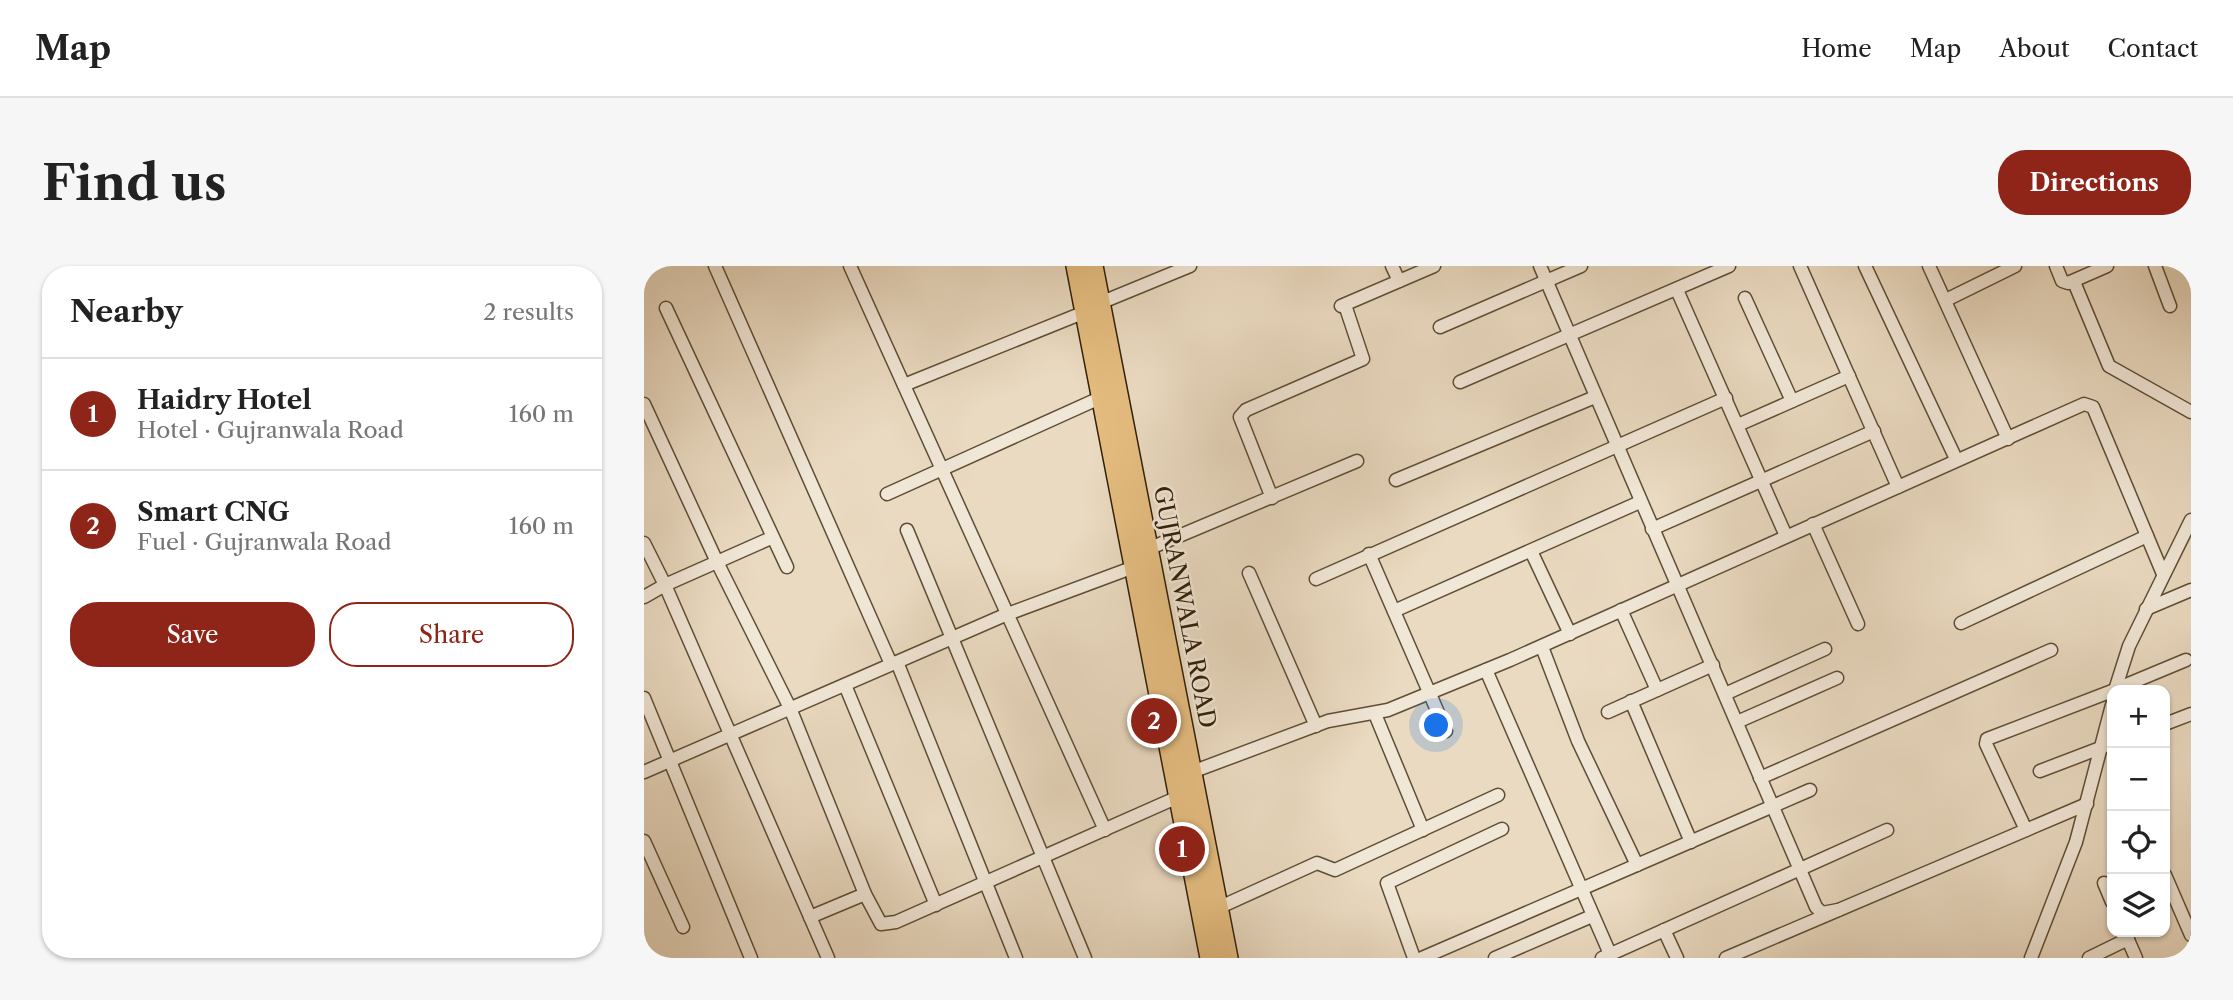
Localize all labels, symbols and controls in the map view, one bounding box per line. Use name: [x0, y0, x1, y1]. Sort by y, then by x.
text: Map: [35, 28, 111, 69]
text: Home: [1801, 34, 1872, 63]
text: Map: [1910, 34, 1961, 63]
text: About: [1999, 34, 2070, 63]
text: Contact: [2108, 34, 2198, 63]
button: Directions: [1998, 150, 2191, 215]
text: Find us: [42, 152, 226, 213]
text: Nearby: [70, 293, 183, 330]
text: 2 results: [483, 298, 574, 326]
text: Haidry Hotel: [137, 384, 311, 416]
text: 1: [88, 400, 98, 428]
text: 160 m: [509, 400, 574, 428]
text: Hotel · Gujranwala Road: [137, 416, 404, 444]
street label: GUJRANWALA ROAD: [1148, 484, 1222, 730]
text: Smart CNG: [137, 496, 290, 528]
text: 2: [86, 512, 100, 540]
text: 160 m: [509, 512, 574, 540]
text: Fuel · Gujranwala Road: [137, 528, 391, 556]
button: Save: [70, 602, 315, 667]
button: Share: [329, 602, 574, 667]
map controls: [2107, 685, 2170, 937]
button: +: [2107, 685, 2170, 748]
pin: 2: [1131, 695, 1177, 747]
your location: [1419, 708, 1453, 742]
button: −: [2107, 748, 2170, 811]
button: locate: [2107, 811, 2170, 874]
pin: 1: [1159, 823, 1205, 875]
button: layers: [2107, 874, 2170, 937]

